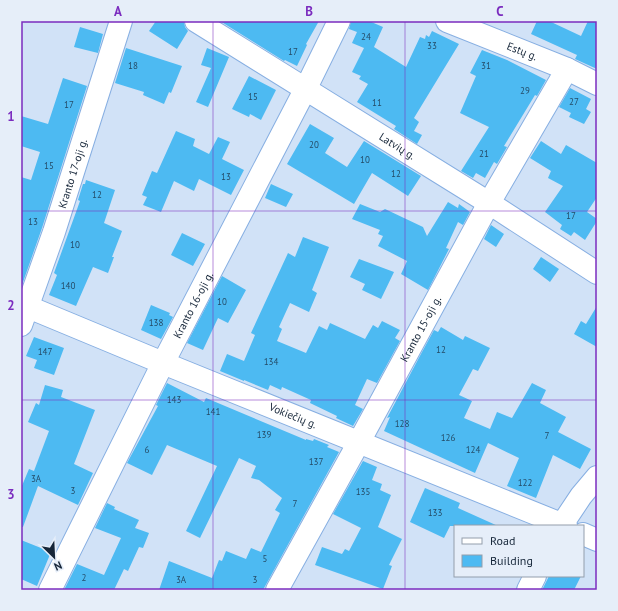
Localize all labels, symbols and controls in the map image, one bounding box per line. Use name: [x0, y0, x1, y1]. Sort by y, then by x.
text: A: [114, 3, 122, 20]
text: B: [305, 3, 313, 20]
text: C: [496, 3, 504, 20]
house number: 24: [361, 31, 371, 42]
street label: Estų g.: [505, 39, 539, 63]
house number: 33: [427, 40, 437, 51]
house number: 17: [288, 46, 298, 57]
house number: 18: [128, 60, 138, 71]
house number: 31: [481, 60, 491, 71]
house number: 29: [520, 85, 530, 96]
house number: 15: [248, 91, 258, 102]
house number: 27: [569, 96, 579, 107]
house number: 11: [372, 97, 382, 108]
house number: 17: [64, 99, 74, 110]
text: 1: [7, 108, 15, 125]
street label: Latvių g.: [377, 130, 418, 163]
street label: Kranto 17-oji g.: [55, 137, 90, 210]
house number: 20: [309, 139, 319, 150]
house number: 21: [479, 148, 489, 159]
house number: 10: [360, 154, 370, 165]
house number: 15: [44, 160, 54, 171]
house number: 12: [391, 168, 401, 179]
house number: 13: [221, 171, 231, 182]
house number: 12: [92, 189, 102, 200]
house number: 17: [566, 210, 576, 221]
house number: 13: [28, 216, 38, 227]
house number: 10: [70, 239, 80, 250]
street label: Kranto 16-oji g.: [170, 269, 216, 341]
house number: 140: [61, 280, 75, 291]
street label: Kranto 15-oji g.: [397, 293, 444, 364]
house number: 10: [217, 296, 227, 307]
text: 2: [7, 297, 15, 314]
house number: 138: [149, 317, 163, 328]
house number: 12: [436, 344, 446, 355]
house number: 147: [38, 346, 52, 357]
house number: 134: [264, 356, 278, 367]
house number: 143: [167, 394, 181, 405]
street label: Vokiečių g.: [266, 399, 319, 432]
house number: 141: [206, 406, 220, 417]
house number: 128: [395, 418, 409, 429]
house number: 139: [257, 429, 271, 440]
house number: 7: [545, 430, 550, 441]
house number: 126: [441, 432, 455, 443]
house number: 6: [145, 444, 150, 455]
house number: 124: [466, 444, 480, 455]
house number: 137: [309, 456, 323, 467]
house number: 3A: [31, 473, 42, 484]
house number: 122: [518, 477, 532, 488]
house number: 3: [71, 485, 76, 496]
text: 3: [7, 486, 15, 503]
house number: 135: [356, 486, 370, 497]
house number: 7: [293, 498, 298, 509]
house number: 133: [428, 507, 442, 518]
legend: [454, 525, 584, 577]
text: Road: [490, 533, 515, 548]
north arrow: [34, 537, 74, 577]
house number: 5: [263, 553, 268, 564]
text: Building: [490, 553, 533, 568]
text: N: [52, 558, 64, 574]
house number: 2: [82, 572, 87, 583]
house number: 3A: [176, 574, 187, 585]
house number: 3: [253, 574, 258, 585]

